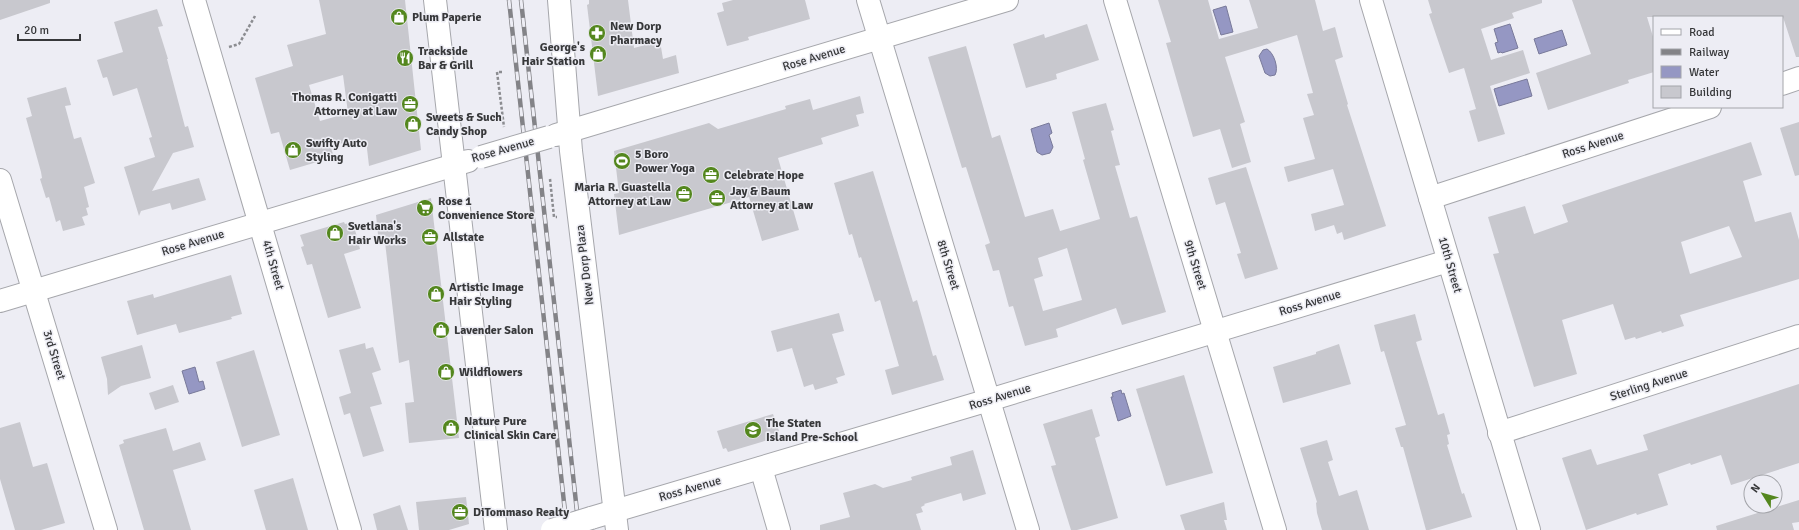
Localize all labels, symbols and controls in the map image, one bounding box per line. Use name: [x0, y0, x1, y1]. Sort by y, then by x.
shop icon: Plum Paperie: [389, 7, 409, 27]
place label: Plum Paperie: [412, 10, 482, 25]
scale bar: [18, 16, 80, 42]
legend: [1653, 16, 1783, 108]
place label: New Dorp Pharmacy: [610, 19, 662, 48]
text: 20 m: [24, 23, 49, 38]
pharmacy icon: New Dorp Pharmacy: [587, 23, 607, 43]
text: Road: [1689, 25, 1715, 40]
place label: George's Hair Station: [521, 40, 586, 69]
street label: Rose Avenue: [781, 41, 847, 75]
place label: Trackside Bar & Grill: [418, 44, 474, 73]
shop icon: George's Hair Station: [588, 44, 608, 64]
text: Railway: [1689, 45, 1729, 60]
restaurant icon: Trackside Bar & Grill: [395, 48, 415, 68]
text: Water: [1689, 65, 1720, 80]
text: Building: [1689, 85, 1732, 100]
place label: Thomas R. Conigatti Attorney at Law: [292, 90, 398, 119]
office icon: Thomas R. Conigatti Attorney at Law: [400, 94, 420, 114]
place label: Sweets & Such Candy Shop: [426, 110, 502, 139]
shop icon: Sweets & Such Candy Shop: [403, 114, 423, 134]
street label: Ross Avenue: [1560, 128, 1626, 162]
street label: Rose Avenue: [470, 134, 536, 166]
place label: Swifty Auto Styling: [306, 136, 367, 165]
shop icon: Swifty Auto Styling: [283, 140, 303, 160]
place label: 5 Boro Power Yoga: [635, 147, 695, 176]
sports icon: 5 Boro Power Yoga: [612, 151, 632, 171]
office icon: Celebrate Hope: [701, 165, 721, 185]
place label: Celebrate Hope: [724, 168, 804, 183]
place label: Maria R. Guastella Attorney at Law: [574, 180, 672, 209]
office icon: Maria R. Guastella Attorney at Law: [674, 184, 694, 204]
place label: Jay & Baum Attorney at Law: [730, 184, 814, 213]
office icon: Jay & Baum Attorney at Law: [707, 188, 727, 208]
place label: Rose 1 Convenience Store: [438, 194, 534, 223]
supermarket icon: Rose 1 Convenience Store: [415, 198, 435, 218]
place label: Svetlana's Hair Works: [348, 219, 407, 248]
shop icon: Svetlana's Hair Works: [325, 223, 345, 243]
street label: New Dorp Plaza: [573, 224, 597, 306]
street label: Rose Avenue: [160, 226, 226, 260]
office icon: Allstate: [420, 227, 440, 247]
place label: Allstate: [443, 230, 484, 245]
street label: 10th Street: [1435, 235, 1465, 295]
street label: 4th Street: [259, 238, 287, 292]
street label: 8th Street: [933, 238, 963, 292]
street label: 9th Street: [1180, 238, 1210, 292]
place label: Artistic Image Hair Styling: [449, 280, 524, 309]
shop icon: Artistic Image Hair Styling: [426, 284, 446, 304]
street label: Ross Avenue: [1277, 286, 1343, 320]
shop icon: Lavender Salon: [431, 320, 451, 340]
place label: Lavender Salon: [454, 323, 534, 338]
street label: 3rd Street: [39, 328, 69, 382]
shop icon: Wildflowers: [436, 362, 456, 382]
place label: Wildflowers: [459, 365, 523, 380]
street label: Sterling Avenue: [1608, 365, 1690, 405]
street label: Ross Avenue: [967, 380, 1033, 414]
place label: Nature Pure Clinical Skin Care: [464, 414, 557, 443]
place label: The Staten Island Pre-School: [766, 416, 858, 445]
shop icon: Nature Pure Clinical Skin Care: [441, 418, 461, 438]
school or university icon: The Staten Island Pre-School: [743, 420, 763, 440]
street label: Ross Avenue: [657, 473, 723, 505]
north arrow: [1743, 474, 1783, 514]
text: N: [1748, 481, 1763, 495]
office icon: DiTommaso Realty: [450, 502, 470, 522]
place label: DiTommaso Realty: [473, 505, 569, 520]

